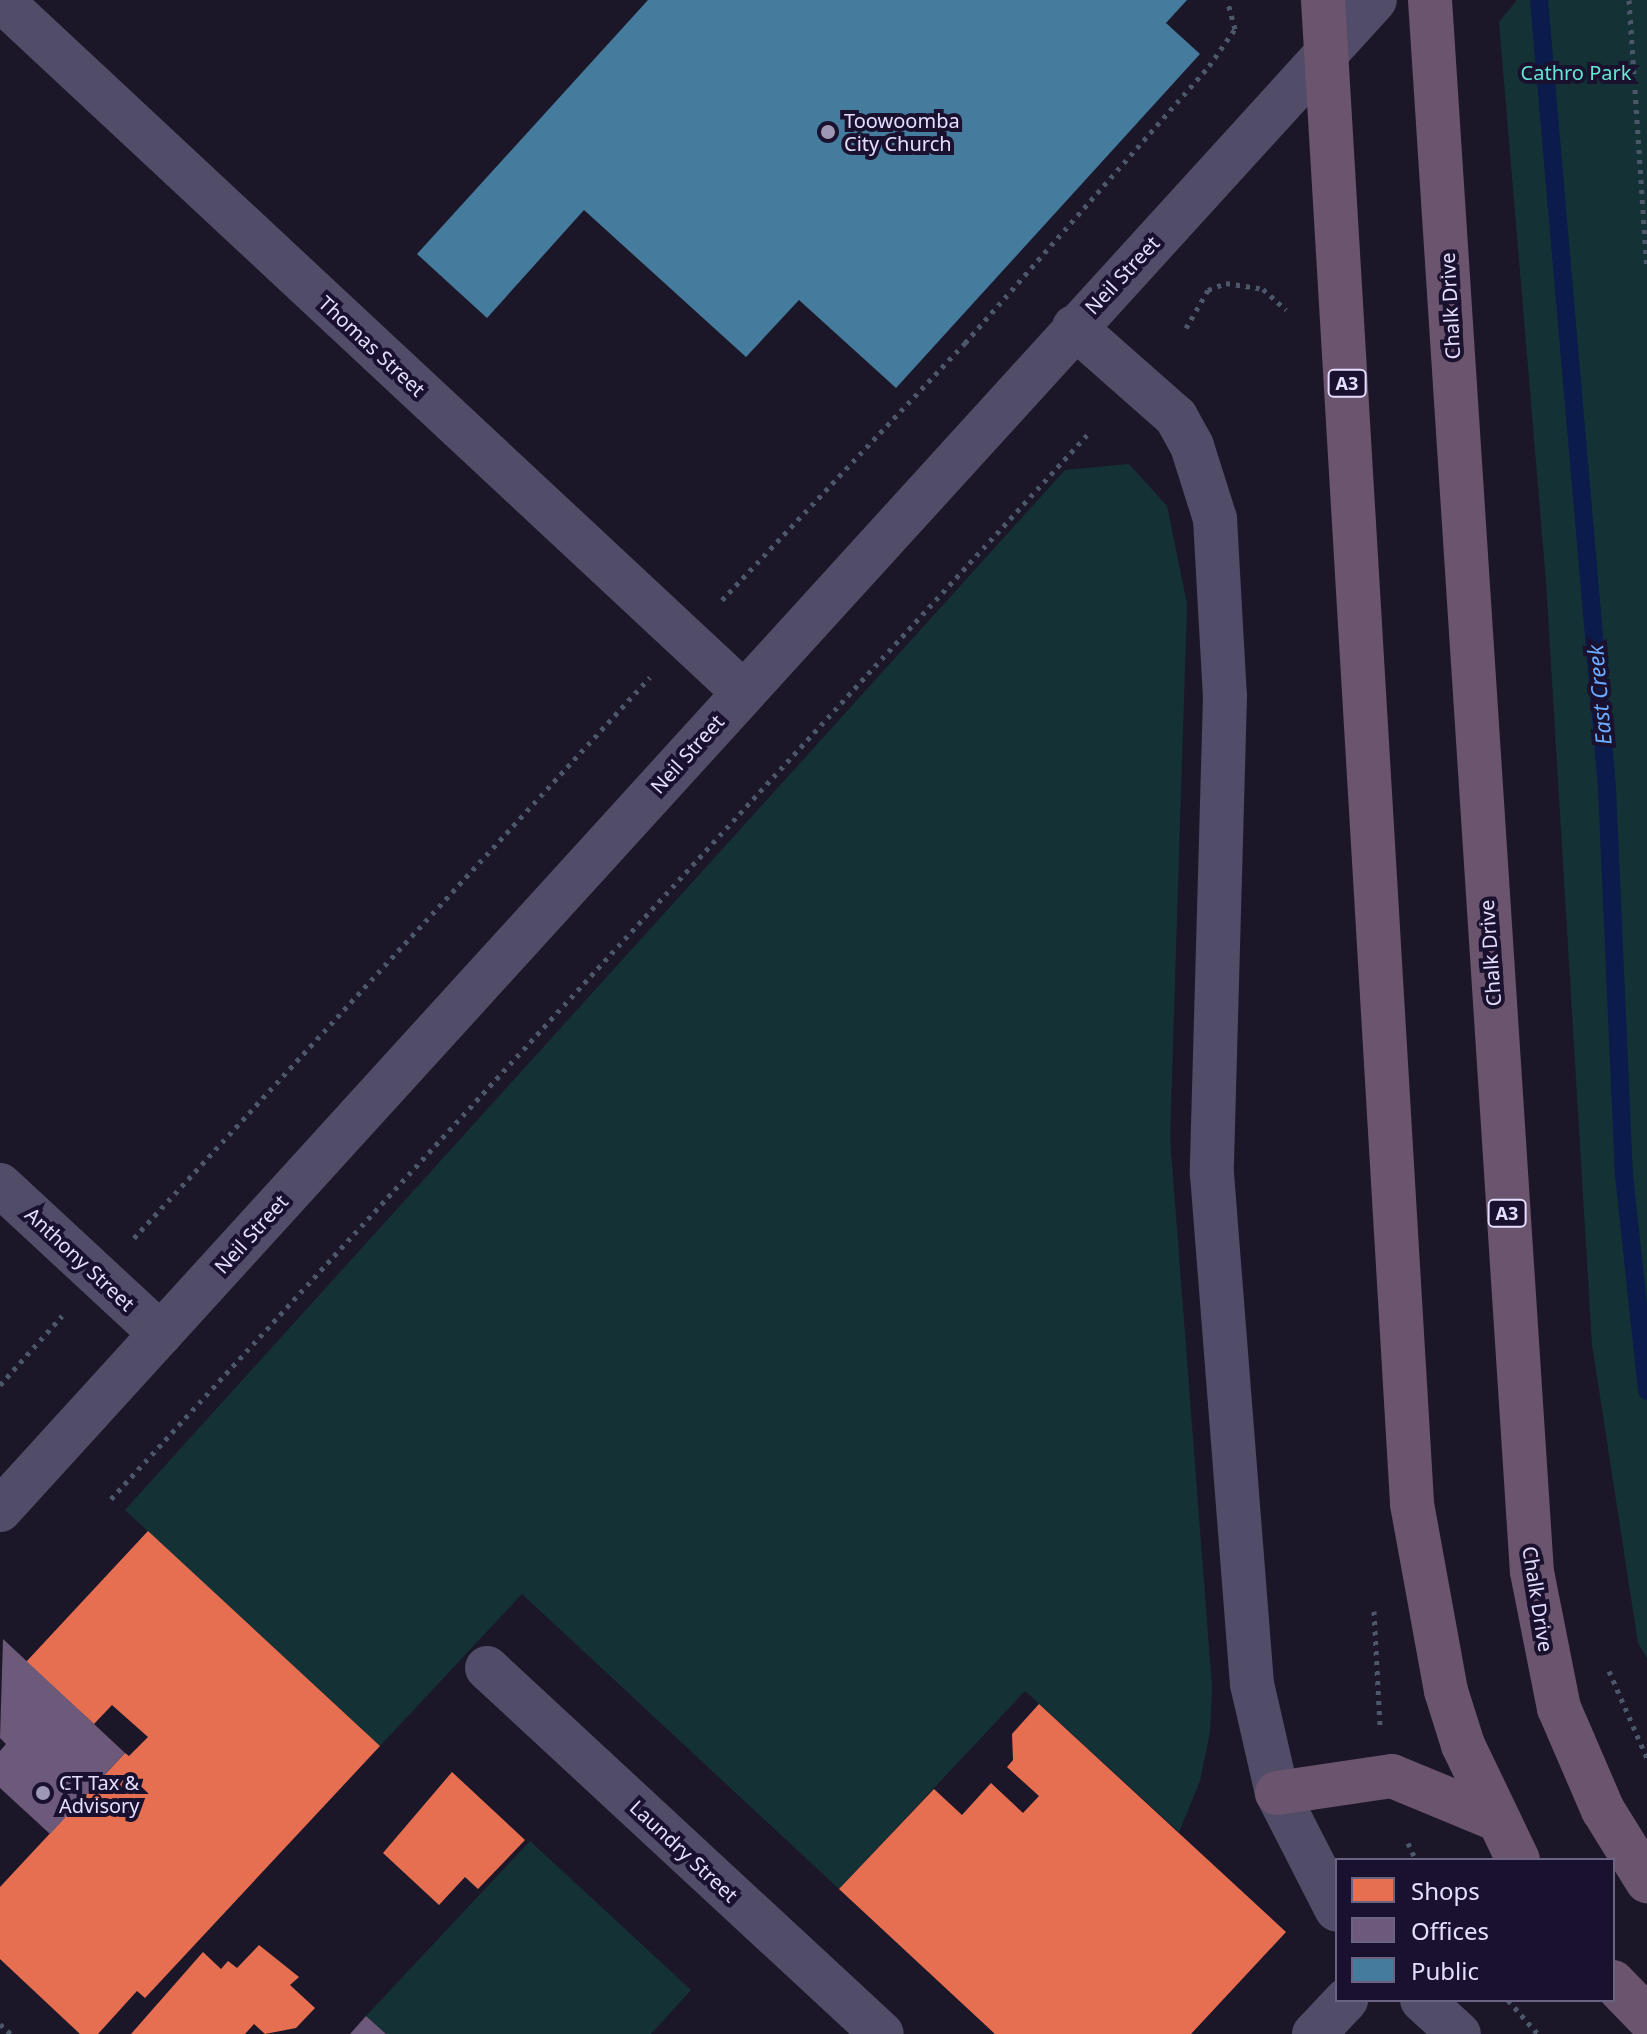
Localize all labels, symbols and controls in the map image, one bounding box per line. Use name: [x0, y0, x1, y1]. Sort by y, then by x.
park label: Cathro Park: [1521, 60, 1631, 84]
place label: Toowoomba City Church: [844, 108, 960, 155]
marker: Toowoomba City Church: [819, 123, 837, 141]
street label: Neil Street: [1080, 231, 1164, 319]
street label: Chalk Drive: [1435, 252, 1465, 360]
street label: Thomas Street: [314, 291, 430, 401]
road number: A3: [1327, 369, 1367, 397]
water label: East Creek: [1581, 644, 1617, 746]
street label: Neil Street: [645, 710, 729, 798]
street label: Chalk Drive: [1474, 899, 1506, 1007]
street label: Neil Street: [209, 1190, 293, 1278]
road number: A3: [1487, 1199, 1527, 1227]
street label: Anthony Street: [20, 1202, 140, 1316]
street label: Chalk Drive: [1518, 1544, 1558, 1654]
place label: CT Tax & Advisory: [59, 1770, 140, 1817]
marker: CT Tax & Advisory: [34, 1784, 52, 1802]
street label: Laundry Street: [625, 1795, 743, 1907]
legend: [1335, 1858, 1615, 2002]
text: Shops: [1411, 1874, 1480, 1907]
text: Offices: [1411, 1914, 1489, 1947]
text: Public: [1411, 1954, 1479, 1987]

